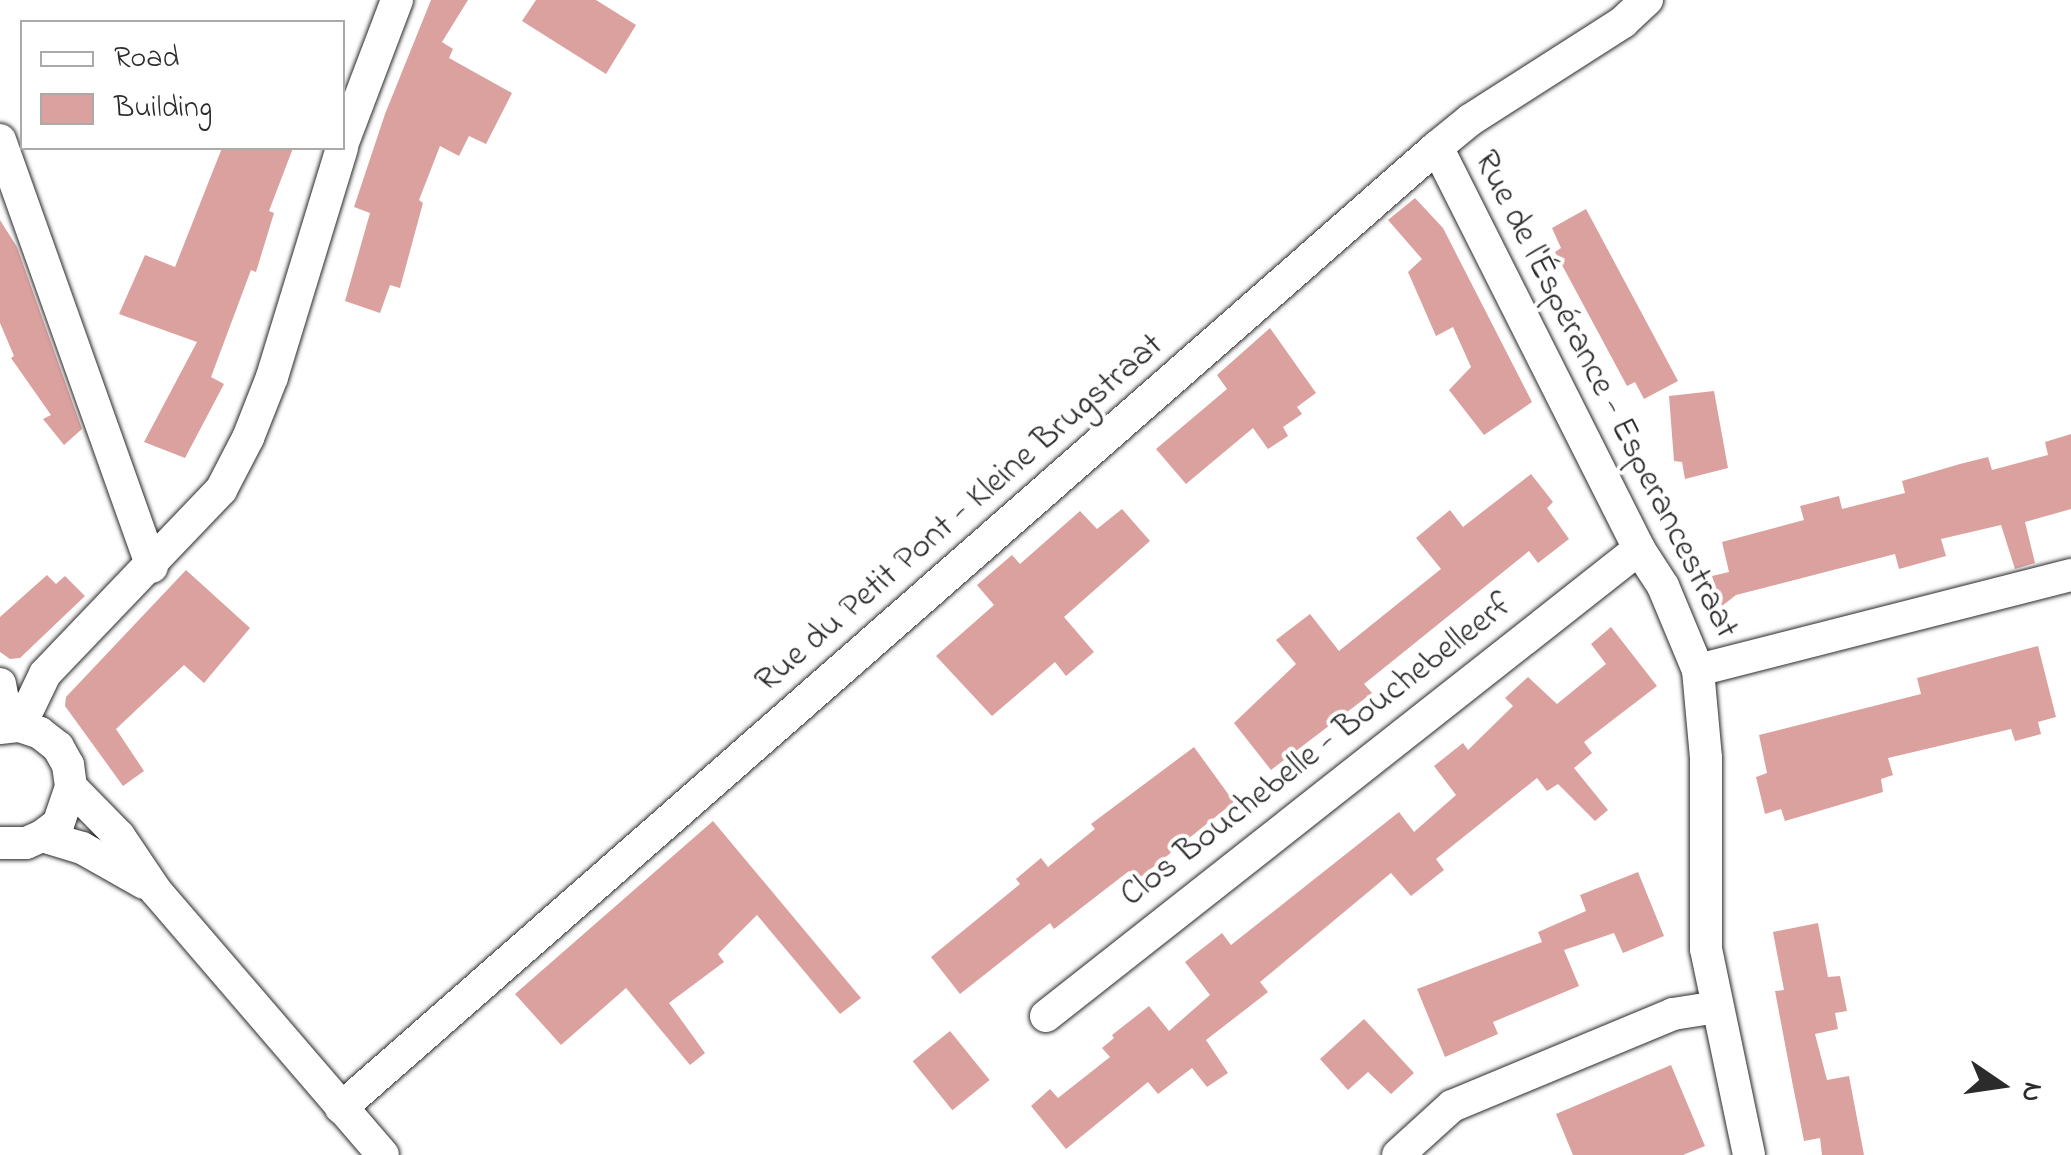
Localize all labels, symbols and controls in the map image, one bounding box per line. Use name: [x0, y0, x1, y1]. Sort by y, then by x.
legend: [20, 20, 345, 150]
text: Road: [114, 37, 179, 81]
text: Building: [114, 87, 212, 131]
street label: Rue de l'Éspérance - Esperancestraat: [1463, 144, 1747, 646]
street label: Rue du Petit Pont - Kleine Brugstraat: [747, 325, 1173, 703]
street label: Clos Bouchebelle - Bouchebelleerf: [1113, 585, 1521, 917]
north arrow: [1951, 1035, 2051, 1135]
text: N: [2009, 1078, 2053, 1106]

